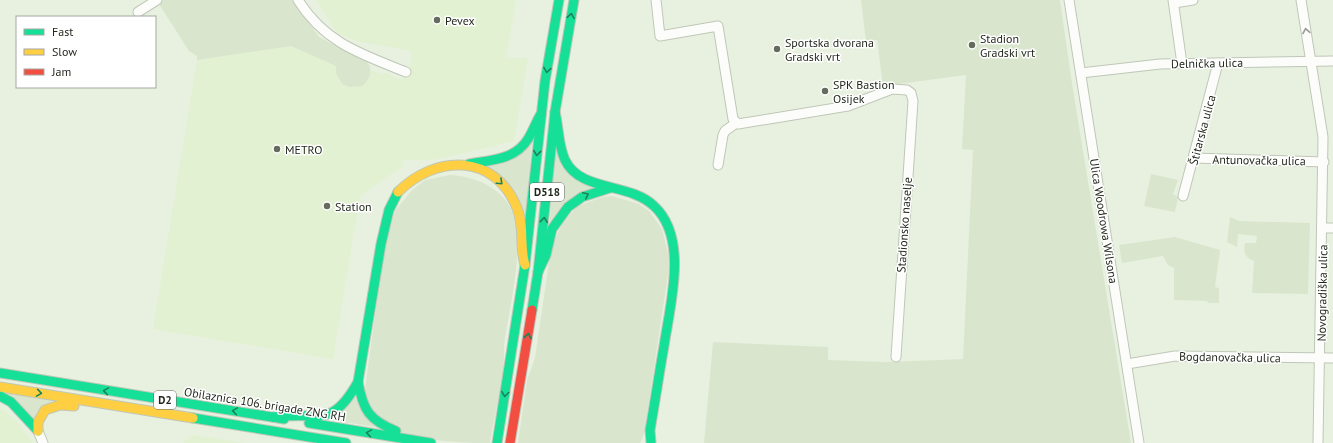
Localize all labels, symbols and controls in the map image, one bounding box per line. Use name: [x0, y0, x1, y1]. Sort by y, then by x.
place label: Pevex: [445, 13, 475, 28]
one-way arrow: [566, 13, 575, 19]
marker: Pevex: [432, 15, 442, 25]
legend: [16, 16, 156, 88]
text: Fast: [52, 24, 73, 39]
one-way arrow: [1303, 27, 1311, 34]
place label: Stadion Gradski vrt: [980, 31, 1035, 60]
place label: Sportska dvorana Gradski vrt: [785, 35, 874, 64]
marker: Stadion Gradski vrt: [967, 40, 977, 50]
text: Slow: [52, 44, 77, 59]
marker: Sportska dvorana Gradski vrt: [772, 44, 782, 54]
street label: Delnička ulica: [1171, 55, 1243, 71]
text: Jam: [51, 64, 71, 79]
one-way arrow: [543, 67, 552, 73]
place label: SPK Bastion Osijek: [833, 77, 895, 106]
marker: SPK Bastion Osijek: [820, 86, 830, 96]
street label: Štitarska ulica: [1185, 93, 1219, 167]
place label: METRO: [285, 142, 322, 157]
marker: METRO: [272, 144, 282, 154]
one-way arrow: [532, 150, 541, 156]
street label: Antunovačka ulica: [1212, 152, 1306, 168]
street label: Ulica Woodrowa Wilsona: [1087, 157, 1121, 285]
one-way arrow: [495, 177, 503, 185]
street label: Stadionsko naselje: [893, 177, 915, 273]
road number: D518: [530, 183, 564, 201]
one-way arrow: [582, 192, 589, 200]
place label: Station: [335, 199, 372, 214]
marker: Station: [322, 201, 332, 211]
one-way arrow: [539, 217, 548, 223]
street label: Novogradiška ulica: [1314, 244, 1330, 342]
one-way arrow: [523, 333, 531, 339]
street label: Bogdanovačka ulica: [1179, 349, 1281, 365]
street label: Obilaznica 106. brigade ZNG RH: [183, 384, 347, 424]
one-way arrow: [103, 387, 110, 396]
one-way arrow: [35, 388, 42, 397]
road number: D2: [154, 391, 176, 409]
one-way arrow: [501, 391, 510, 397]
one-way arrow: [232, 407, 238, 416]
one-way arrow: [366, 429, 372, 438]

